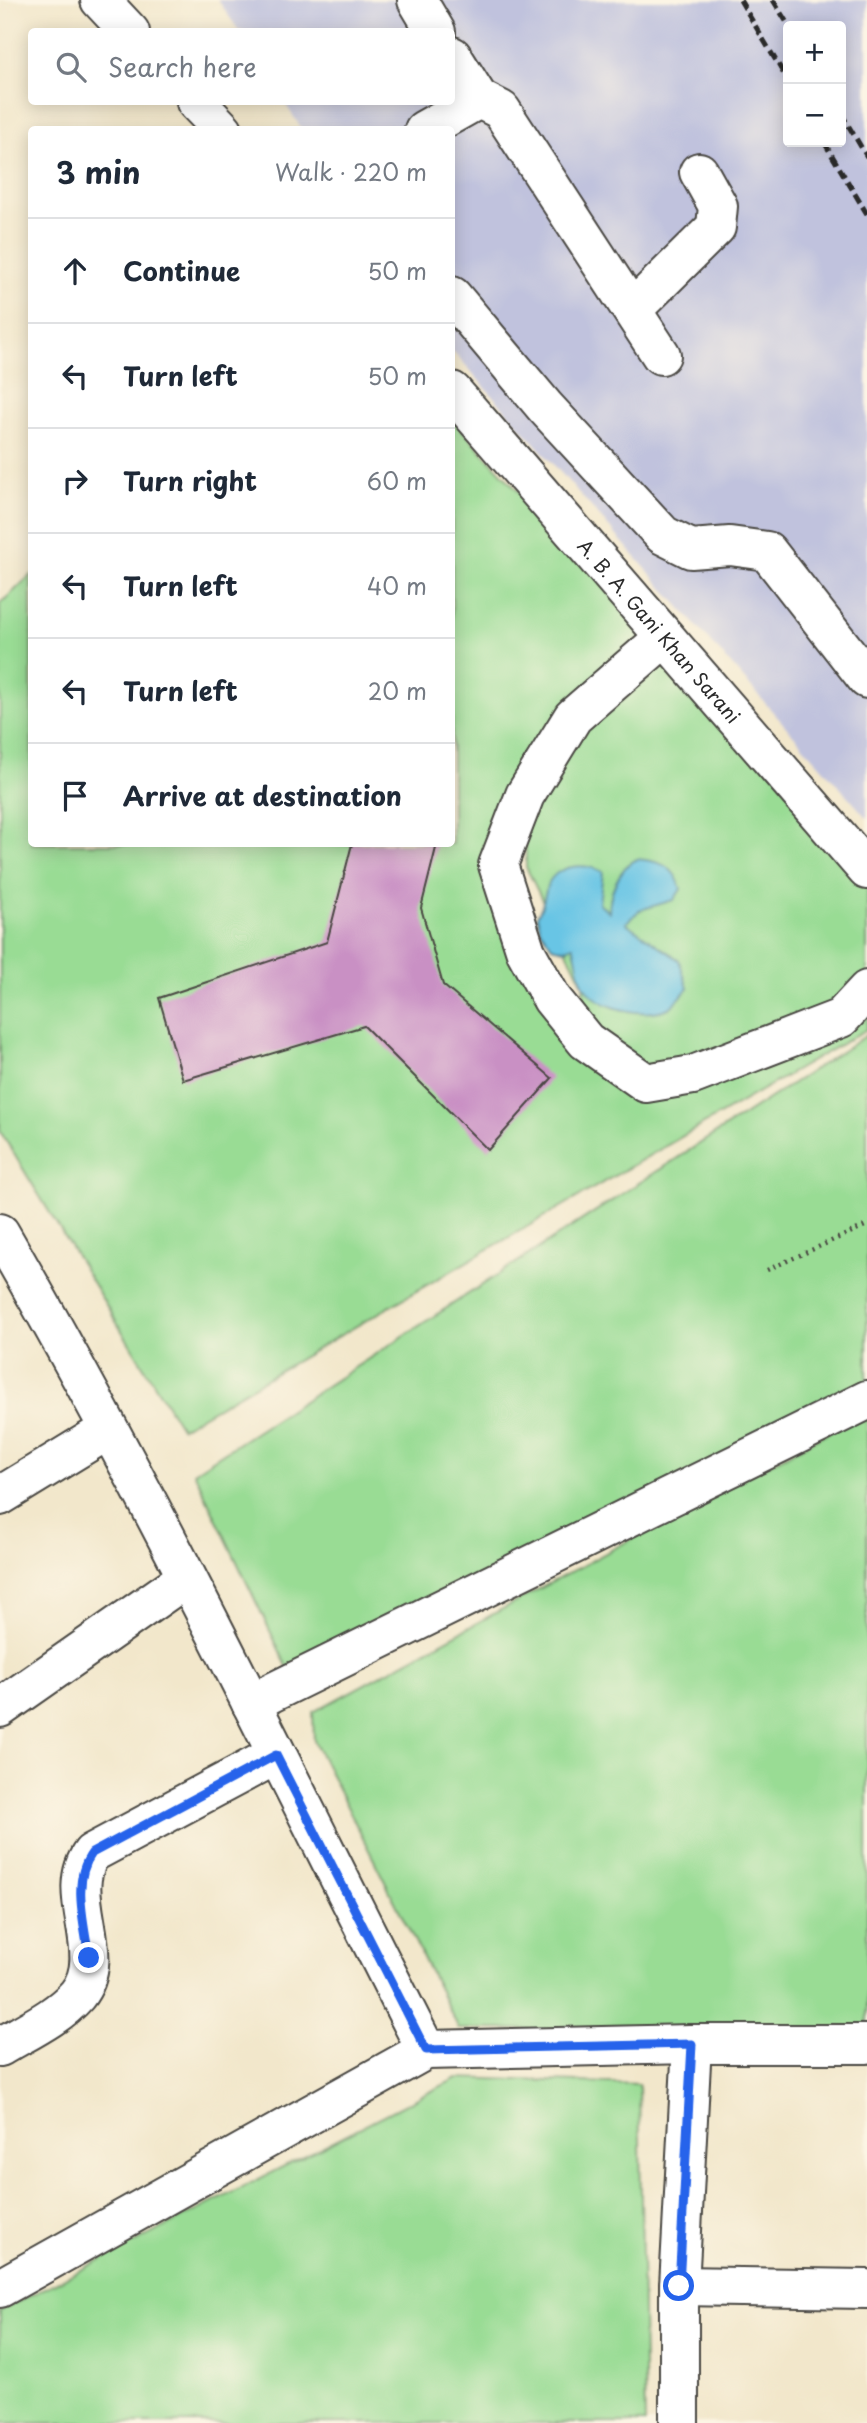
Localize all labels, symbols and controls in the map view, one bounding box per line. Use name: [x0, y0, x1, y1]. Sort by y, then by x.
map controls: [783, 21, 846, 147]
button: +: [783, 21, 846, 84]
search box: [28, 28, 455, 105]
text: Search here: [108, 47, 257, 86]
icon: search: [52, 48, 90, 86]
button: −: [783, 84, 846, 147]
text: 3 min: [56, 149, 141, 194]
text: Walk · 220 m: [275, 154, 427, 189]
text: Continue: [123, 251, 240, 290]
icon: ahead: [56, 252, 94, 290]
text: 50 m: [367, 253, 427, 288]
text: Turn left: [123, 356, 238, 395]
icon: left: [56, 357, 94, 395]
text: 50 m: [367, 358, 427, 393]
text: Turn right: [123, 461, 257, 500]
icon: right: [56, 462, 94, 500]
text: 60 m: [367, 463, 427, 498]
street label: A. B. A. Gani Khan Sarani: [572, 532, 747, 729]
text: Turn left: [123, 566, 238, 605]
icon: left: [56, 567, 94, 605]
text: 40 m: [367, 568, 427, 603]
text: Turn left: [123, 671, 238, 710]
icon: left: [56, 672, 94, 710]
text: 20 m: [368, 673, 427, 708]
text: Arrive at destination: [123, 776, 402, 815]
icon: arrive: [56, 777, 94, 815]
route end: [73, 1942, 104, 1973]
route start: [663, 2270, 694, 2301]

